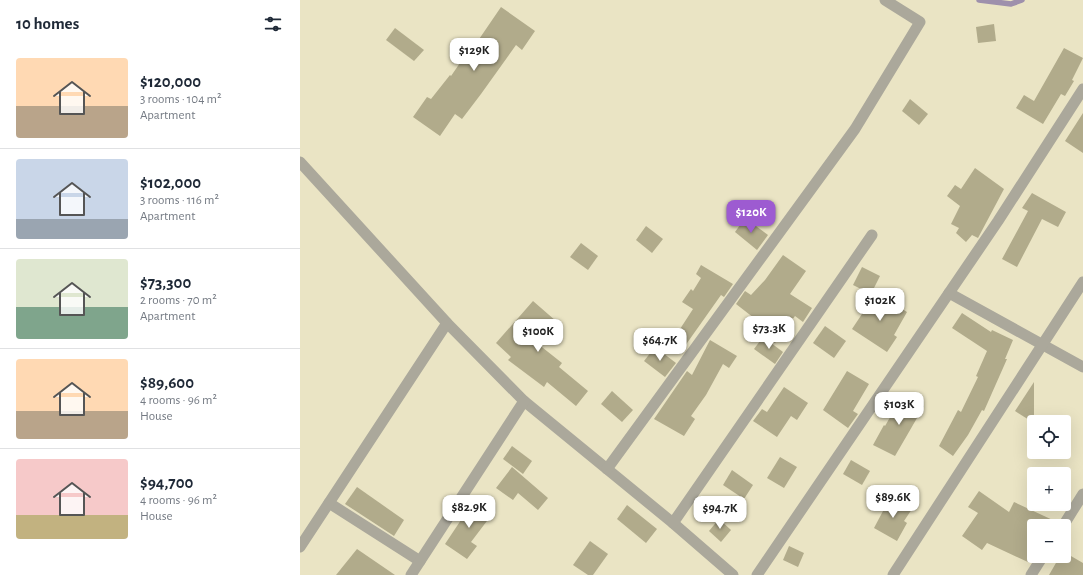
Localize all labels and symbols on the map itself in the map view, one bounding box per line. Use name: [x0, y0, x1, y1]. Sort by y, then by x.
pin: $129K: [446, 38, 502, 72]
pin: $120K: [723, 200, 779, 234]
pin: $102K: [852, 288, 908, 322]
pin: $73.3K: [736, 316, 802, 350]
pin: $100K: [510, 319, 566, 353]
pin: $64.7K: [627, 328, 693, 362]
pin: $103K: [871, 392, 927, 426]
pin: $89.6K: [860, 485, 926, 519]
pin: $82.9K: [436, 495, 502, 529]
pin: $94.7K: [687, 496, 753, 530]

